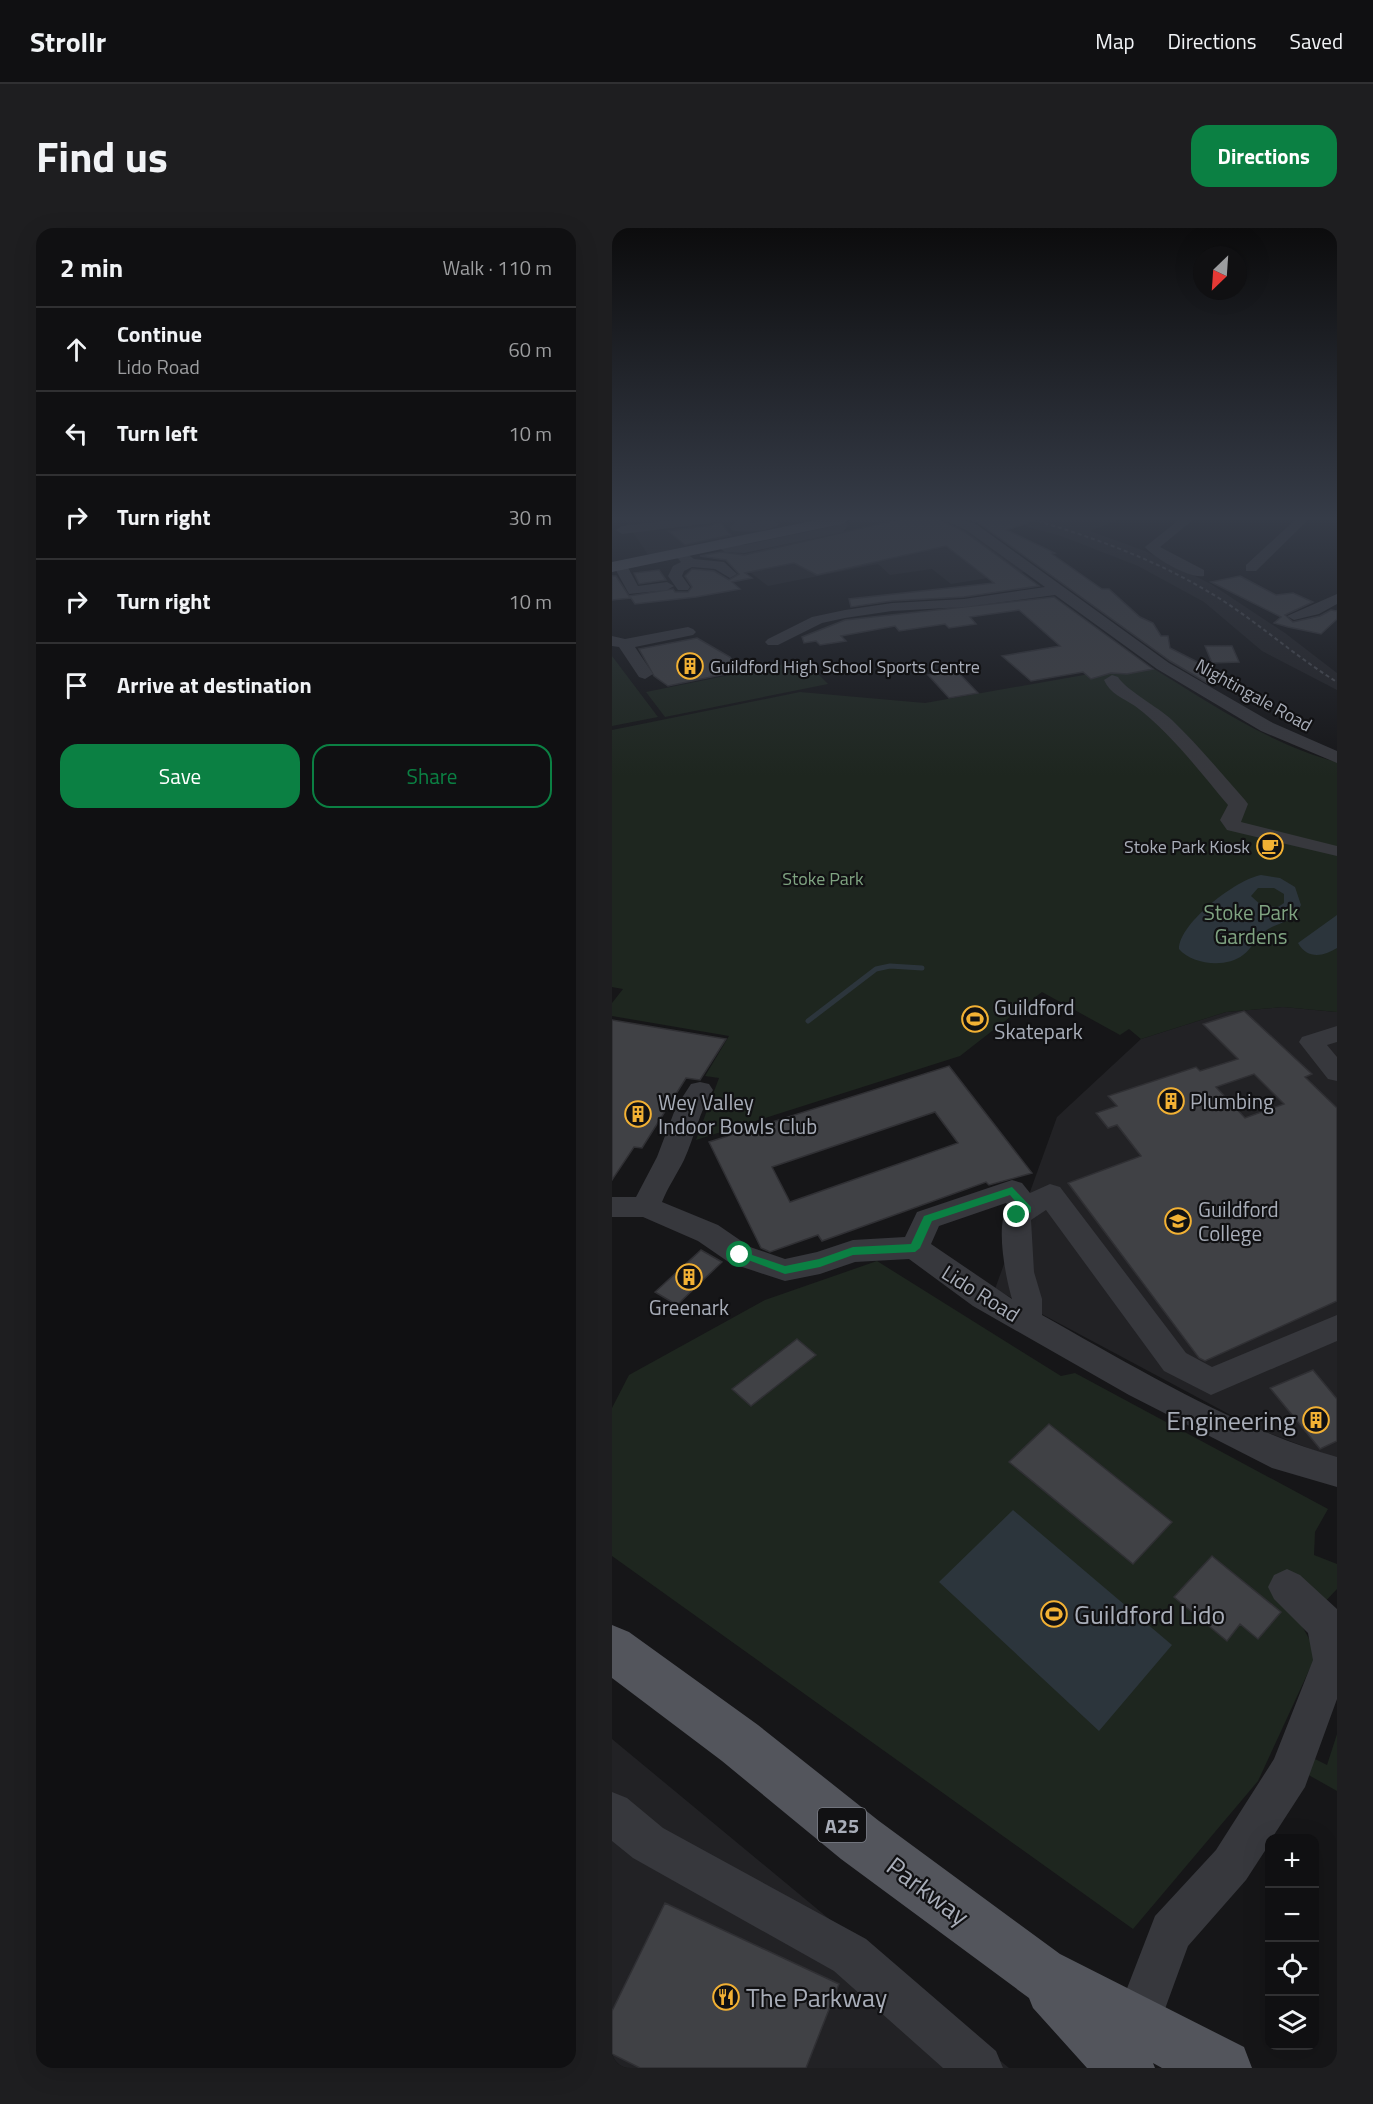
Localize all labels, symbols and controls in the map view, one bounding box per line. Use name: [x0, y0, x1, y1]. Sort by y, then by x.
text: Strollr: [30, 20, 106, 63]
text: Map: [1095, 25, 1135, 57]
text: Directions: [1168, 25, 1257, 57]
text: Saved: [1290, 25, 1343, 57]
text: Find us: [36, 124, 168, 188]
button: Directions: [1191, 125, 1337, 187]
north arrow: [1193, 246, 1247, 300]
text: 2 min: [60, 248, 123, 287]
text: Walk · 110 m: [443, 252, 552, 283]
text: Continue: [117, 317, 202, 351]
icon: ahead: [60, 333, 93, 366]
text: 60 m: [508, 334, 552, 365]
text: Lido Road: [117, 351, 200, 382]
text: Turn left: [117, 416, 198, 450]
icon: left: [60, 417, 93, 450]
text: 10 m: [508, 418, 552, 449]
text: Turn right: [117, 500, 211, 534]
icon: right: [60, 501, 93, 534]
text: 30 m: [508, 502, 552, 533]
text: Turn right: [117, 584, 211, 618]
icon: right: [60, 585, 93, 618]
text: 10 m: [508, 586, 552, 617]
building icon: Guildford High School Sports Centre: [675, 651, 705, 681]
street label: Nightingale Road: [1191, 652, 1317, 738]
place label: Guildford High School Sports Centre: [710, 653, 980, 680]
text: Arrive at destination: [117, 668, 312, 702]
icon: arrive: [60, 669, 93, 702]
button: Save: [60, 744, 300, 808]
button: Share: [312, 744, 552, 808]
cafe icon: Stoke Park Kiosk: [1255, 831, 1285, 861]
place label: Stoke Park Kiosk: [1124, 833, 1250, 860]
park label: Stoke Park: [782, 865, 864, 892]
park label: Stoke Park Gardens: [1204, 896, 1298, 952]
place label: Guildford Skatepark: [994, 991, 1083, 1047]
sports icon: Guildford Skatepark: [960, 1004, 990, 1034]
place label: Plumbing: [1190, 1085, 1274, 1117]
place label: Wey Valley Indoor Bowls Club: [658, 1086, 817, 1142]
building icon: Plumbing: [1156, 1086, 1186, 1116]
building icon: Wey Valley Indoor Bowls Club: [623, 1099, 653, 1129]
place label: Guildford College: [1198, 1193, 1279, 1249]
route end: [1003, 1201, 1029, 1227]
school or university icon: Guildford College: [1163, 1206, 1193, 1236]
route start: [726, 1241, 752, 1267]
street label: Lido Road: [936, 1256, 1026, 1330]
building icon: Greenark: [674, 1262, 704, 1292]
place label: Greenark: [649, 1291, 729, 1323]
place label: Engineering: [1166, 1401, 1296, 1440]
building icon: Engineering: [1301, 1405, 1331, 1435]
place label: Guildford Lido: [1074, 1595, 1225, 1634]
sports icon: Guildford Lido: [1039, 1599, 1069, 1629]
road number: A25: [818, 1808, 866, 1842]
map controls: [1265, 1834, 1319, 2050]
button: +: [1265, 1834, 1319, 1888]
street label: Parkway: [878, 1847, 978, 1935]
button: −: [1265, 1888, 1319, 1942]
button: locate: [1265, 1942, 1319, 1996]
place label: The Parkway: [746, 1978, 887, 2017]
restaurant icon: The Parkway: [711, 1982, 741, 2012]
button: layers: [1265, 1996, 1319, 2050]

